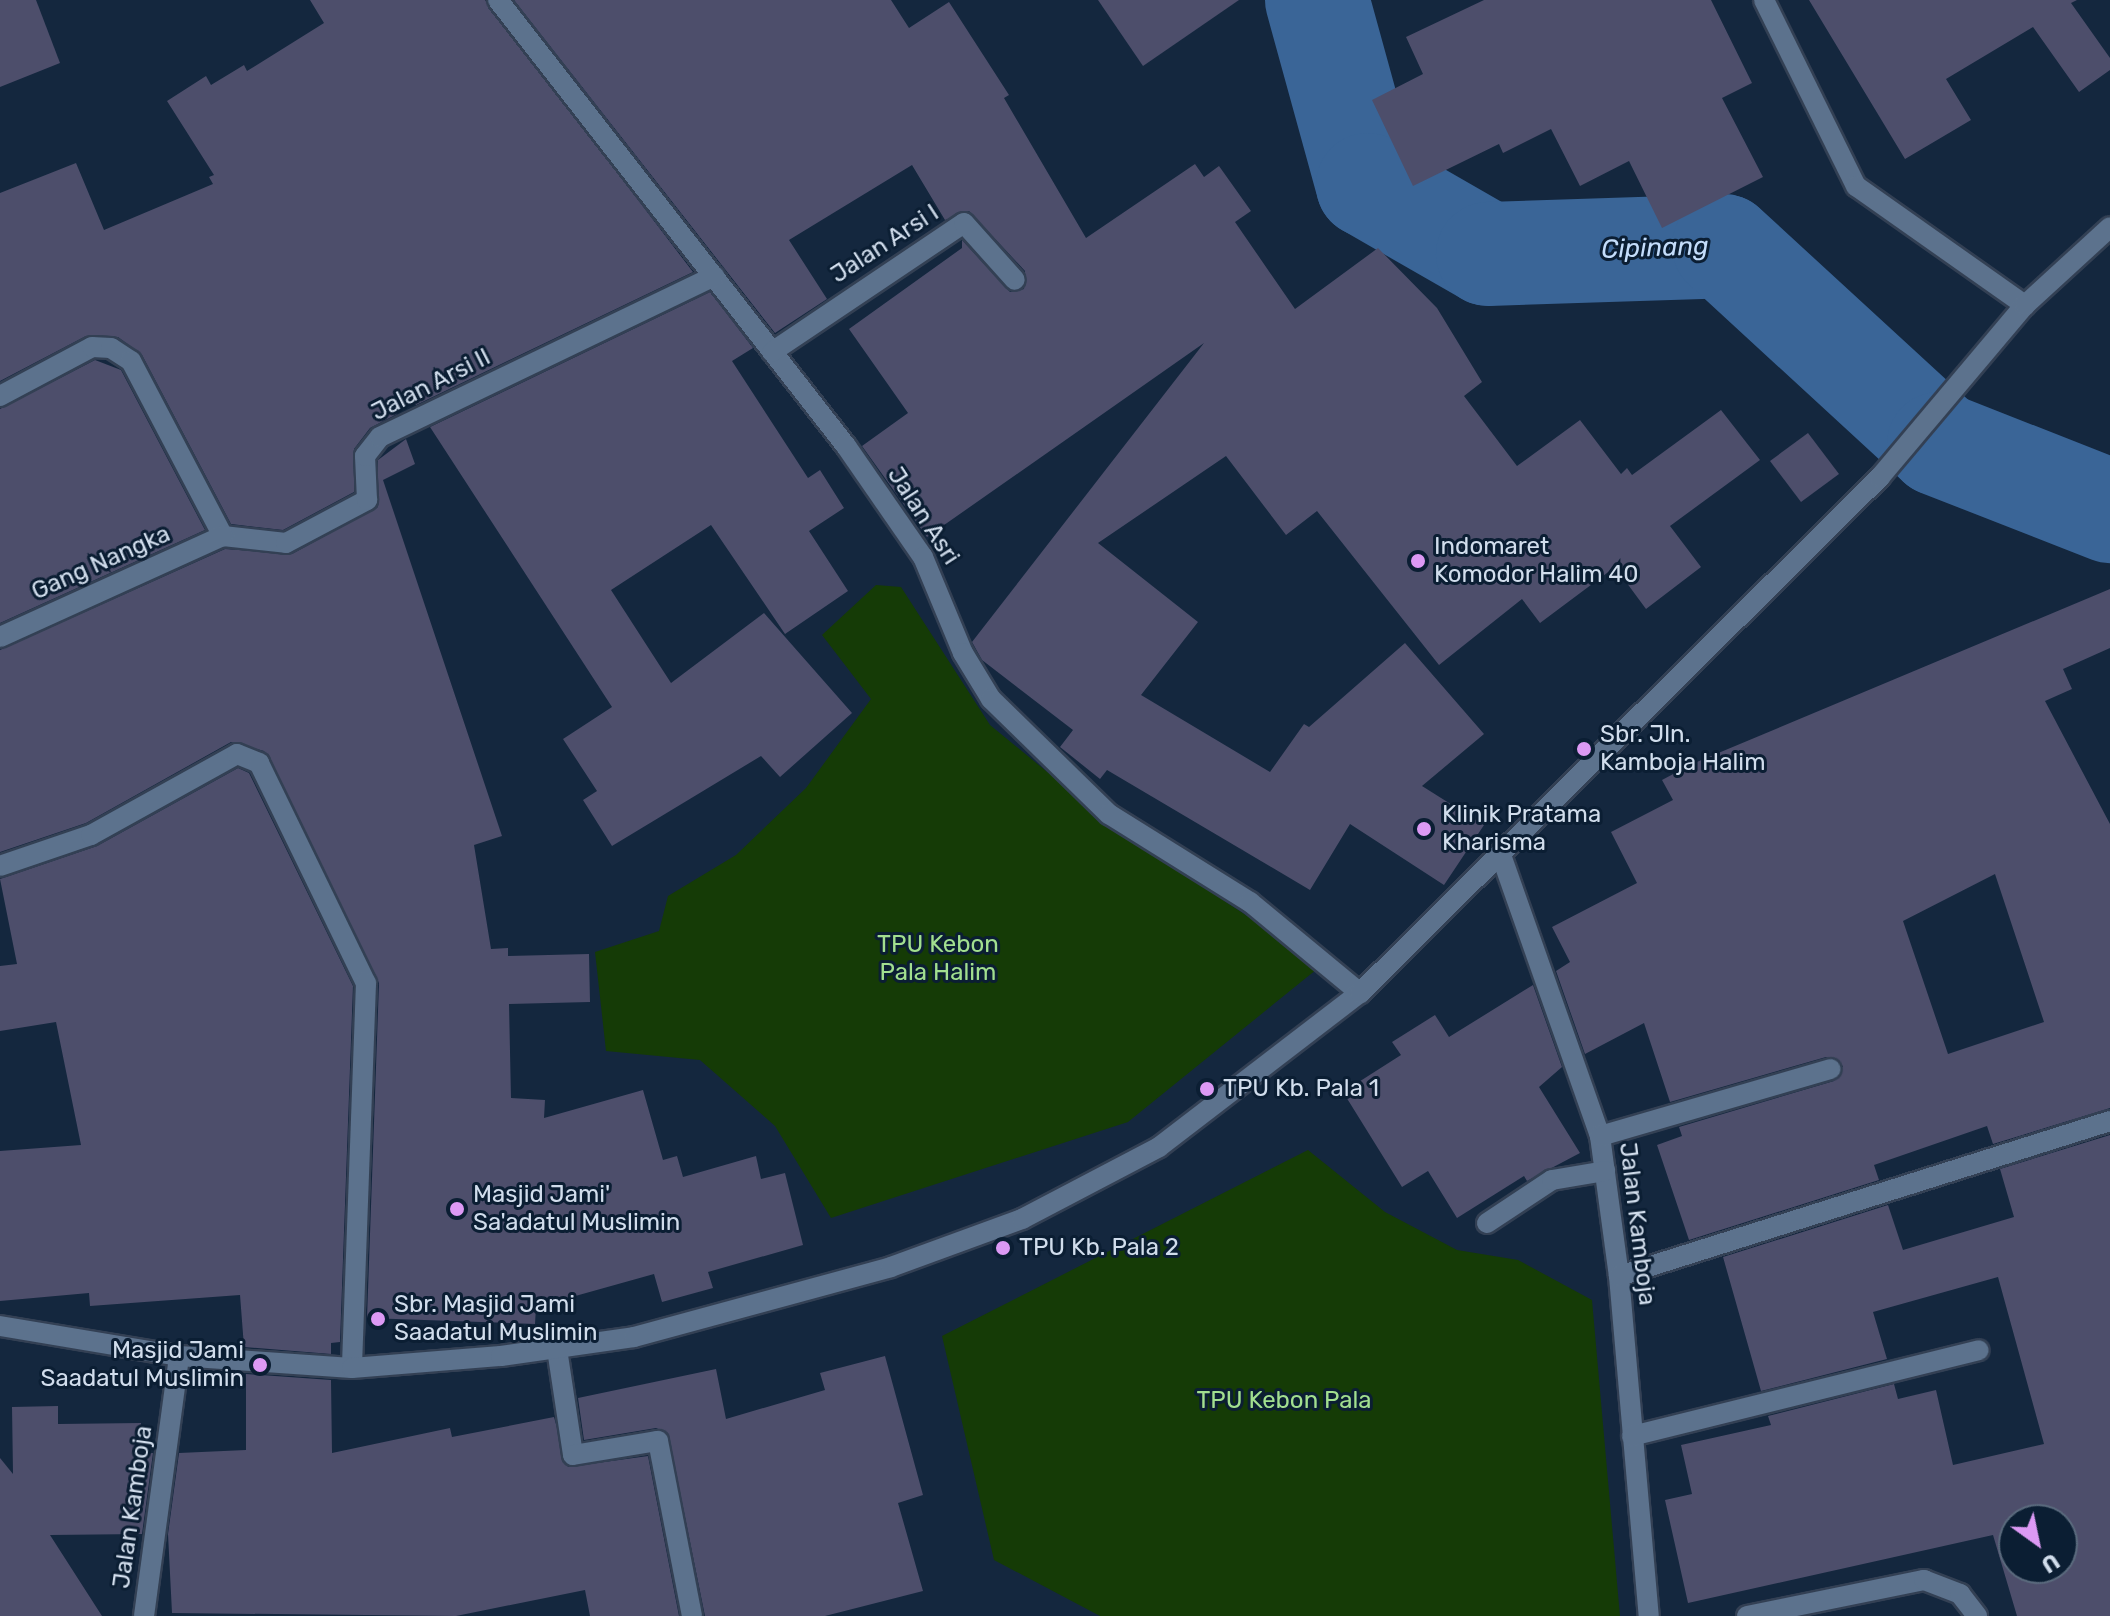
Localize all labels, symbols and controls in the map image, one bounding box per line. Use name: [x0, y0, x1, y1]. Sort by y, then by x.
street label: Jalan Arsi I: [825, 198, 945, 290]
water label: Cipinang: [1601, 231, 1709, 265]
street label: Jalan Arsi II: [367, 343, 495, 427]
street label: Jalan Asri: [881, 462, 965, 570]
street label: Gang Nangka: [27, 520, 175, 606]
place label: Indomaret Komodor Halim 40: [1434, 533, 1639, 589]
marker: Indomaret Komodor Halim 40: [1409, 552, 1427, 570]
place label: Sbr. Jln. Kamboja Halim: [1600, 721, 1765, 777]
marker: Sbr. Jln. Kamboja Halim: [1575, 740, 1593, 758]
place label: Klinik Pratama Kharisma: [1442, 801, 1601, 857]
marker: Klinik Pratama Kharisma: [1413, 818, 1435, 840]
park label: TPU Kebon Pala Halim: [877, 931, 999, 987]
place label: TPU Kb. Pala 1: [1223, 1075, 1379, 1103]
marker: TPU Kb. Pala 1: [1198, 1080, 1216, 1098]
street label: Jalan Kamboja: [1613, 1141, 1661, 1307]
place label: Masjid Jami' Sa'adatul Muslimin: [473, 1181, 680, 1237]
marker: Masjid Jami' Sa'adatul Muslimin: [448, 1200, 466, 1218]
place label: TPU Kb. Pala 2: [1019, 1234, 1179, 1262]
marker: TPU Kb. Pala 2: [994, 1239, 1012, 1257]
place label: Sbr. Masjid Jami Saadatul Muslimin: [394, 1291, 597, 1347]
marker: Sbr. Masjid Jami Saadatul Muslimin: [369, 1310, 387, 1328]
place label: Masjid Jami Saadatul Muslimin: [41, 1337, 244, 1393]
marker: Masjid Jami Saadatul Muslimin: [251, 1356, 269, 1374]
park label: TPU Kebon Pala: [1196, 1387, 1372, 1415]
street label: Jalan Kamboja: [107, 1424, 159, 1590]
north arrow: [1998, 1504, 2078, 1584]
text: U: [2036, 1547, 2064, 1579]

